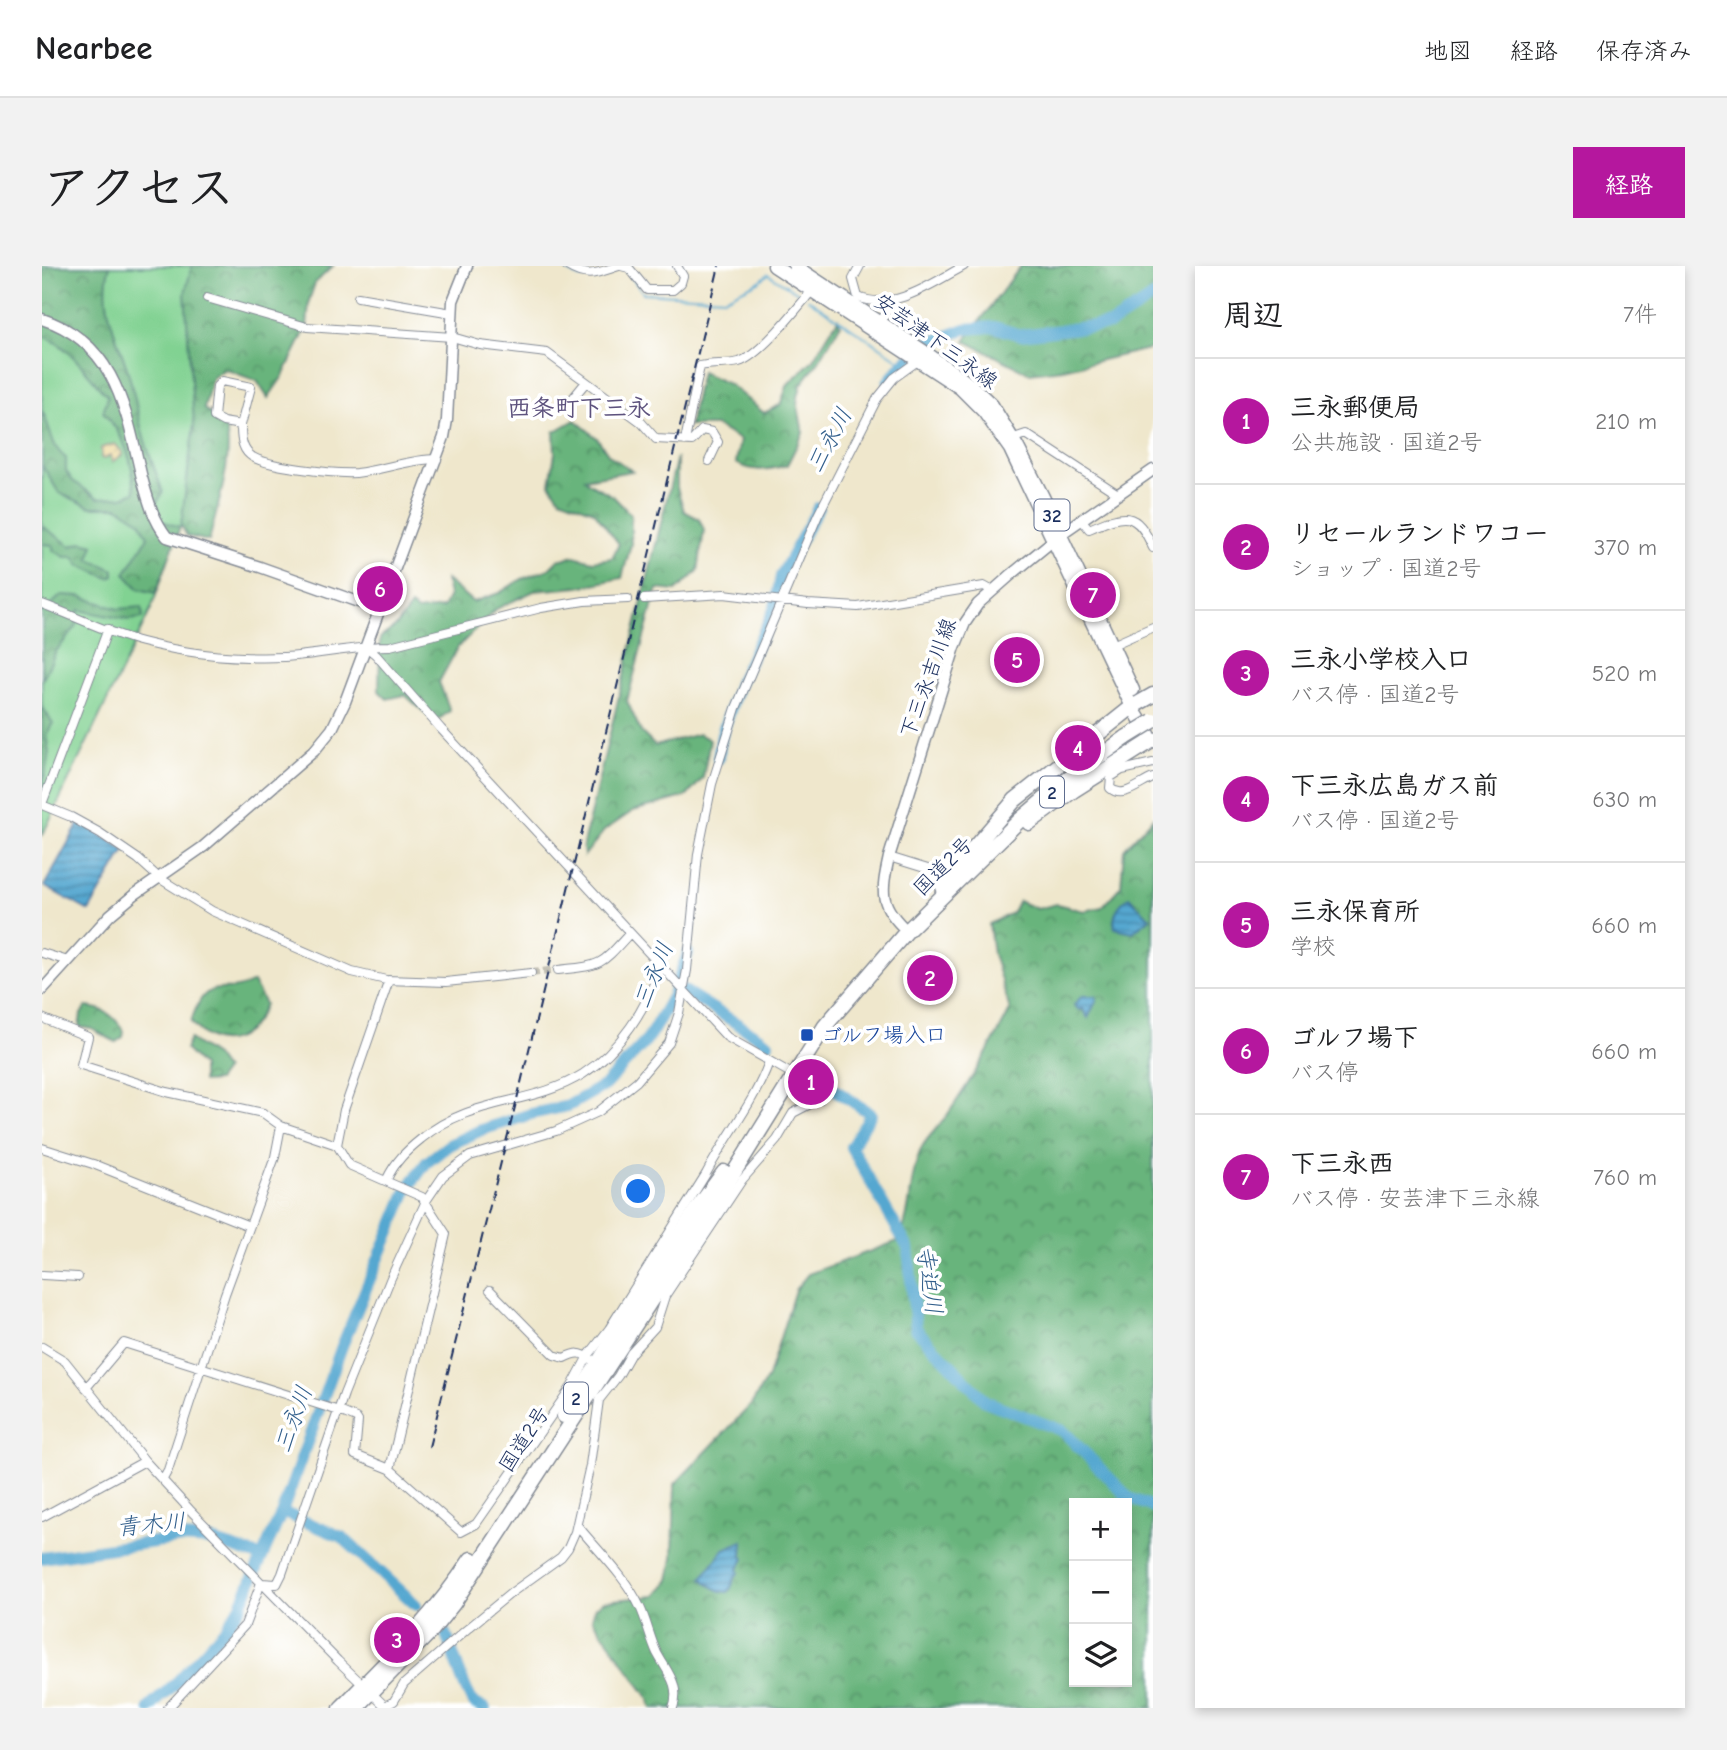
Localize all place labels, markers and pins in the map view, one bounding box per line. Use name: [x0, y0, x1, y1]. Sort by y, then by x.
pin: 6: [357, 563, 403, 615]
pin: 7: [1070, 569, 1116, 621]
pin: 5: [994, 634, 1040, 686]
pin: 4: [1055, 722, 1101, 774]
pin: 2: [907, 952, 953, 1004]
place label: ゴルフ場入口: [821, 1023, 946, 1047]
marker: ゴルフ場入口: [799, 1027, 815, 1043]
pin: 1: [788, 1056, 834, 1108]
pin: 3: [374, 1614, 420, 1666]

